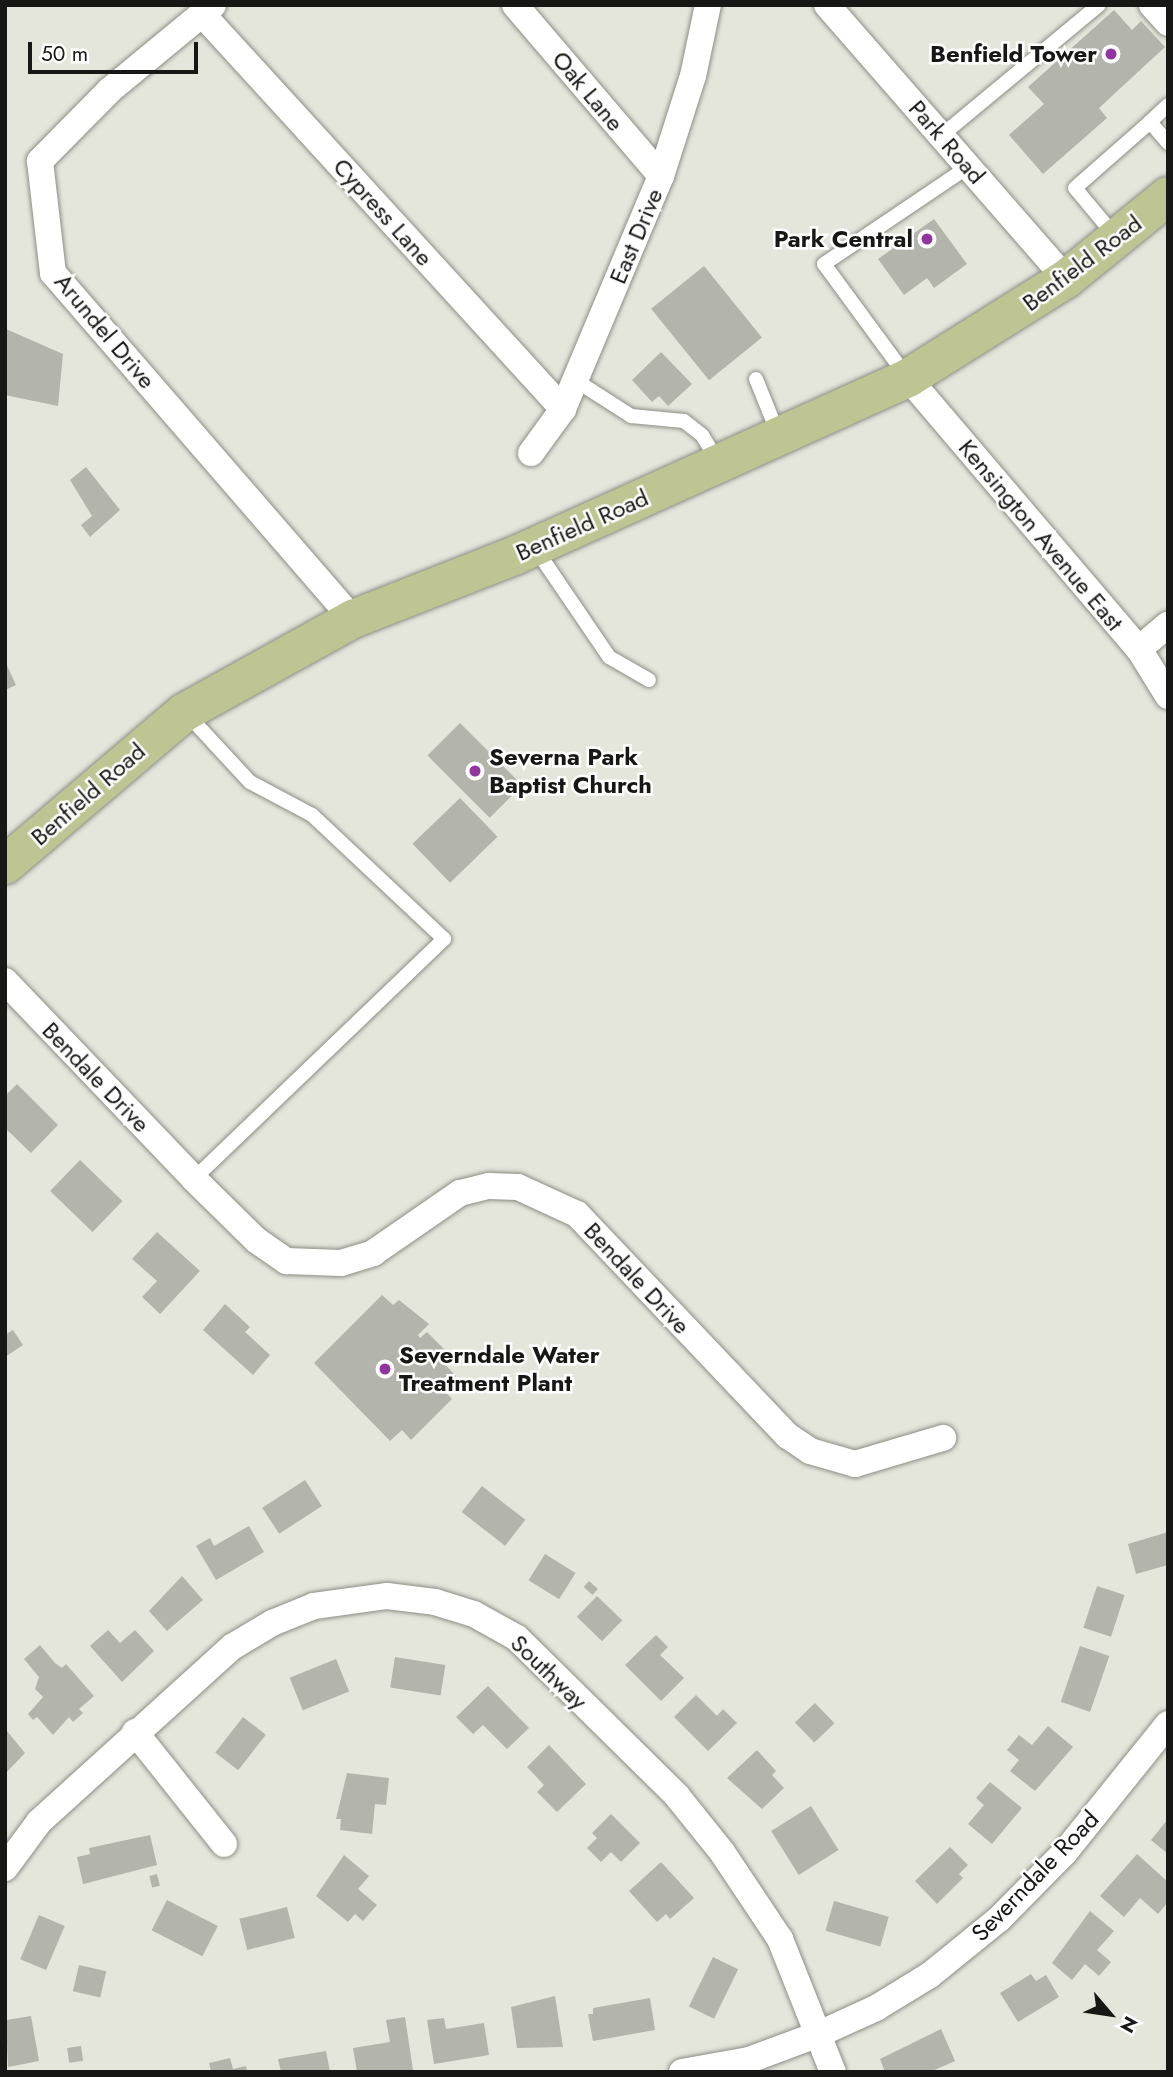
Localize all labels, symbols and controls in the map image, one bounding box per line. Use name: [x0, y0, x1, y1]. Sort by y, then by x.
scale bar: [32, 28, 201, 72]
text: 50 m: [41, 39, 88, 69]
place label: Benfield Tower: [930, 40, 1097, 68]
street label: Oak Lane: [546, 45, 630, 137]
marker: Benfield Tower: [1103, 46, 1119, 62]
street label: Park Road: [903, 94, 991, 190]
street label: Cypress Lane: [327, 152, 439, 272]
street label: East Drive: [603, 184, 669, 288]
street label: Benfield Road: [1017, 209, 1147, 317]
place label: Park Central: [774, 225, 913, 253]
marker: Park Central: [919, 231, 935, 247]
street label: Arundel Drive: [49, 268, 161, 394]
street label: Kensington Avenue East: [953, 434, 1129, 636]
street label: Benfield Road: [511, 483, 653, 567]
street label: Benfield Road: [25, 737, 151, 851]
place label: Severna Park Baptist Church: [489, 743, 652, 799]
marker: Severna Park Baptist Church: [467, 763, 483, 779]
street label: Bendale Drive: [36, 1016, 156, 1138]
street label: Bendale Drive: [578, 1216, 696, 1340]
place label: Severndale Water Treatment Plant: [399, 1341, 600, 1397]
marker: Severndale Water Treatment Plant: [377, 1361, 393, 1377]
street label: Southway: [505, 1629, 593, 1715]
street label: Severndale Road: [965, 1805, 1105, 1947]
north arrow: [1075, 1979, 1145, 2049]
text: N: [1113, 2011, 1144, 2038]

